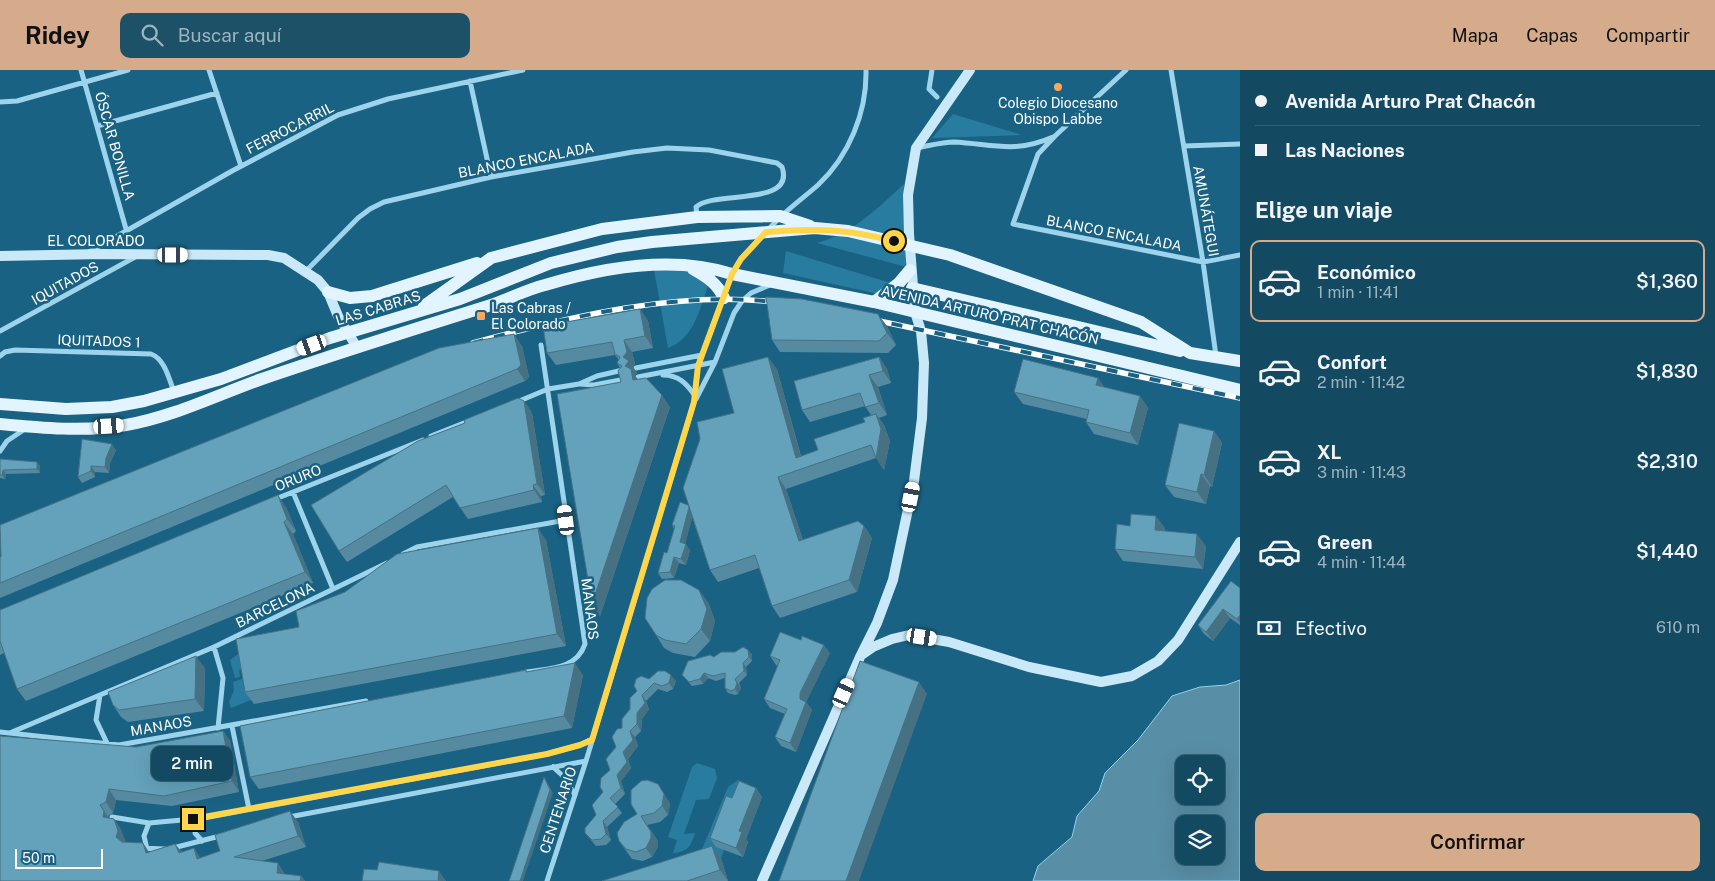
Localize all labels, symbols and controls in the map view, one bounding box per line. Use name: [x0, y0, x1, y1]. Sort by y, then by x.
search box: [120, 13, 470, 58]
text: Ridey: [25, 21, 90, 49]
icon: search: [138, 21, 166, 49]
text: Buscar aquí: [178, 24, 281, 46]
text: Mapa: [1452, 25, 1498, 46]
text: Capas: [1526, 25, 1578, 46]
text: Compartir: [1606, 25, 1690, 46]
marker: Colegio Diocesano Obispo Labbe: [1052, 81, 1064, 93]
street label: ÓSCAR BONILLA: [92, 89, 140, 202]
text: Avenida Arturo Prat Chacón: [1285, 90, 1535, 112]
place label: Colegio Diocesano Obispo Labbe: [998, 95, 1118, 127]
street label: FERROCARRIL: [243, 99, 337, 157]
street label: BLANCO ENCALADA: [457, 139, 595, 181]
text: Las Naciones: [1285, 139, 1405, 161]
street label: AMUNÁTEGUI: [1190, 164, 1223, 258]
text: Elige un viaje: [1255, 197, 1393, 223]
street label: BLANCO ENCALADA: [1045, 212, 1183, 254]
route start: [883, 230, 905, 252]
street label: EL COLORADO: [47, 233, 145, 249]
car: [158, 248, 188, 263]
street label: IQUITADOS: [29, 258, 101, 308]
icon: car: [1257, 259, 1302, 304]
text: Económico: [1317, 261, 1416, 283]
text: $1,360: [1636, 270, 1698, 292]
street label: AVENIDA ARTURO PRAT CHACÓN: [879, 280, 1101, 348]
text: 1 min · 11:41: [1317, 283, 1399, 302]
street label: LAS CABRAS: [333, 287, 423, 329]
place label: Las Cabras / El Colorado: [491, 300, 571, 332]
marker: Las Cabras / El Colorado: [475, 310, 487, 322]
street label: IQUITADOS 1: [57, 332, 141, 350]
car: [295, 333, 328, 357]
icon: car: [1257, 349, 1302, 394]
text: Confort: [1317, 351, 1387, 373]
text: $1,830: [1636, 360, 1698, 382]
text: 2 min · 11:42: [1317, 373, 1405, 392]
car: [93, 418, 124, 434]
icon: car: [1257, 439, 1302, 484]
text: XL: [1317, 441, 1342, 463]
text: $2,310: [1636, 450, 1698, 472]
street label: ORURO: [272, 461, 324, 495]
text: 3 min · 11:43: [1317, 463, 1406, 482]
car: [900, 481, 921, 513]
car: [556, 504, 575, 536]
icon: car: [1257, 529, 1302, 574]
text: Green: [1317, 531, 1372, 553]
text: $1,440: [1636, 540, 1698, 562]
text: 4 min · 11:44: [1317, 553, 1406, 572]
street label: MANAOS: [578, 577, 602, 641]
street label: BARCELONA: [233, 579, 317, 631]
icon: cash: [1255, 614, 1283, 642]
text: Efectivo: [1295, 617, 1367, 639]
text: 610 m: [1656, 618, 1700, 637]
car: [906, 627, 937, 647]
car: [831, 676, 856, 710]
street label: MANAOS: [129, 713, 193, 739]
callout: 2 min: [152, 746, 234, 782]
text: 2 min: [171, 754, 213, 773]
map controls: [1175, 755, 1225, 865]
button: locate: [1175, 755, 1225, 805]
street label: CENTENARIO: [536, 765, 580, 855]
route end: [182, 808, 204, 830]
button: Confirmar: [1255, 813, 1700, 871]
button: layers: [1175, 815, 1225, 865]
scale bar: [15, 846, 102, 869]
text: 50 m: [22, 850, 55, 866]

